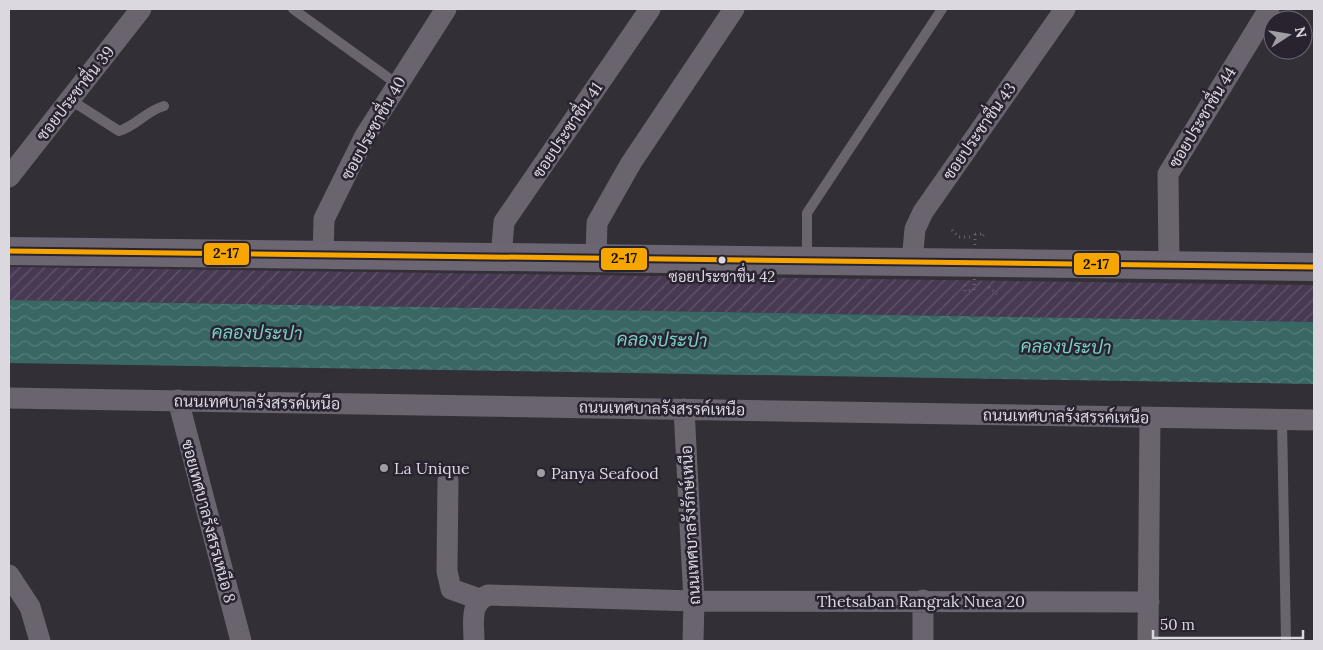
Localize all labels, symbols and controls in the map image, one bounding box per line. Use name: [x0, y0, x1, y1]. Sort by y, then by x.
north arrow: [1263, 10, 1313, 60]
text: N: [1291, 25, 1311, 40]
street label: ซอยประชาชื่น 39: [29, 39, 118, 144]
street label: ซอยประชาชื่น 44: [1161, 61, 1240, 171]
street label: ซอยประชาชื่น 40: [333, 71, 410, 183]
street label: ซอยประชาชื่น 41: [524, 76, 606, 182]
street label: ซอยประชาชื่น 43: [935, 76, 1020, 184]
line badge: 2-17: [203, 242, 250, 266]
text: 2-17: [213, 244, 239, 262]
line badge: 2-17: [600, 247, 648, 271]
text: 2-17: [611, 249, 637, 267]
line badge: 2-17: [1073, 252, 1120, 276]
marker: ซอยประชาชื่น 42: [717, 255, 727, 265]
text: 2-17: [1083, 255, 1109, 273]
place label: ซอยประชาชื่น 42: [669, 262, 775, 286]
water label: คลองประปา: [211, 320, 303, 345]
water label: คลองประปา: [616, 327, 708, 352]
water label: คลองประปา: [1020, 334, 1112, 359]
street label: ถนนเทศบาลรังสรรค์เหนือ: [174, 389, 340, 413]
street label: ถนนเทศบาลรังสรรค์เหนือ: [579, 395, 745, 419]
street label: ถนนเทศบาลรังสรรค์เหนือ: [983, 403, 1149, 427]
street label: ซอยเทศบาลรังสรรเหนือ 8: [178, 437, 240, 605]
street label: ถนนเทศบาลรังรักษ์เหนือ: [674, 445, 704, 605]
place label: La Unique: [394, 458, 470, 478]
marker: La Unique: [378, 462, 390, 474]
place label: Panya Seafood: [551, 463, 659, 483]
marker: Panya Seafood: [535, 467, 547, 479]
street label: Thetsaban Rangrak Nuea 20: [817, 591, 1025, 611]
scale bar: [1153, 608, 1303, 640]
text: 50 m: [1160, 615, 1195, 634]

